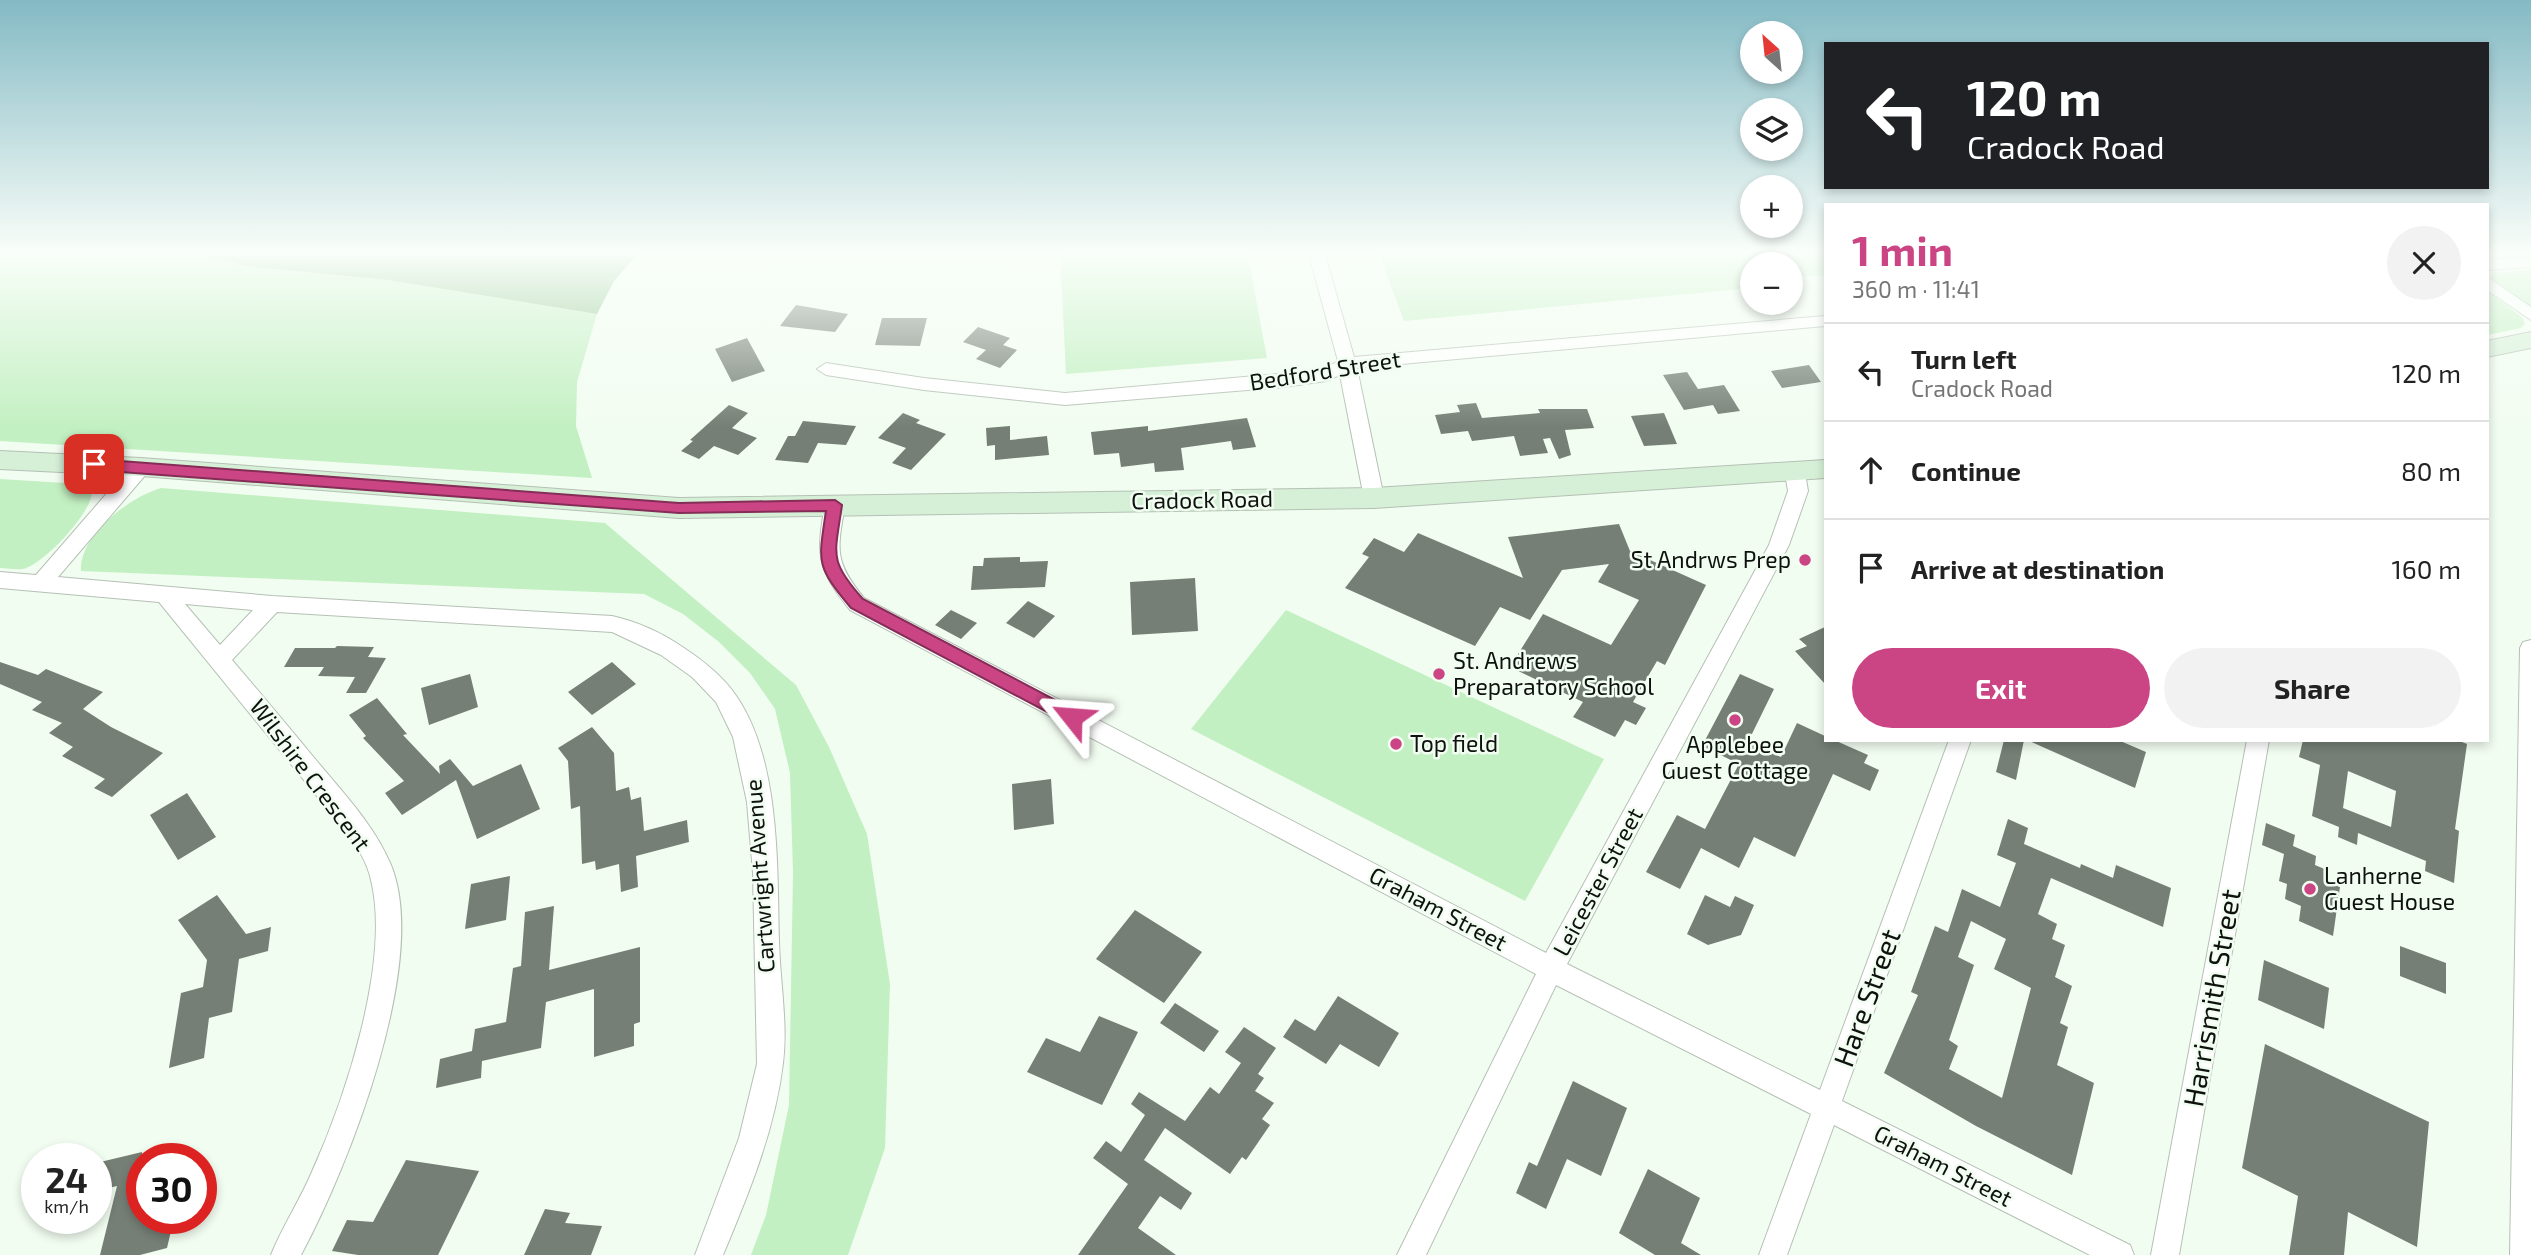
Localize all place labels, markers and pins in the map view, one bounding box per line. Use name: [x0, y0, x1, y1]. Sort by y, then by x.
pin: [64, 434, 124, 494]
place label: St Andrws Prep: [1631, 545, 1791, 573]
marker: St Andrws Prep: [1797, 552, 1813, 568]
place label: St. Andrews Preparatory School: [1453, 646, 1654, 700]
marker: St. Andrews Preparatory School: [1431, 666, 1447, 682]
marker: Applebee Guest Cottage: [1727, 712, 1743, 728]
place label: Top field: [1410, 729, 1498, 757]
place label: Applebee Guest Cottage: [1662, 730, 1808, 784]
marker: Top field: [1388, 736, 1404, 752]
place label: Lanherne Guest House: [2324, 861, 2455, 915]
marker: Lanherne Guest House: [2302, 881, 2318, 897]

